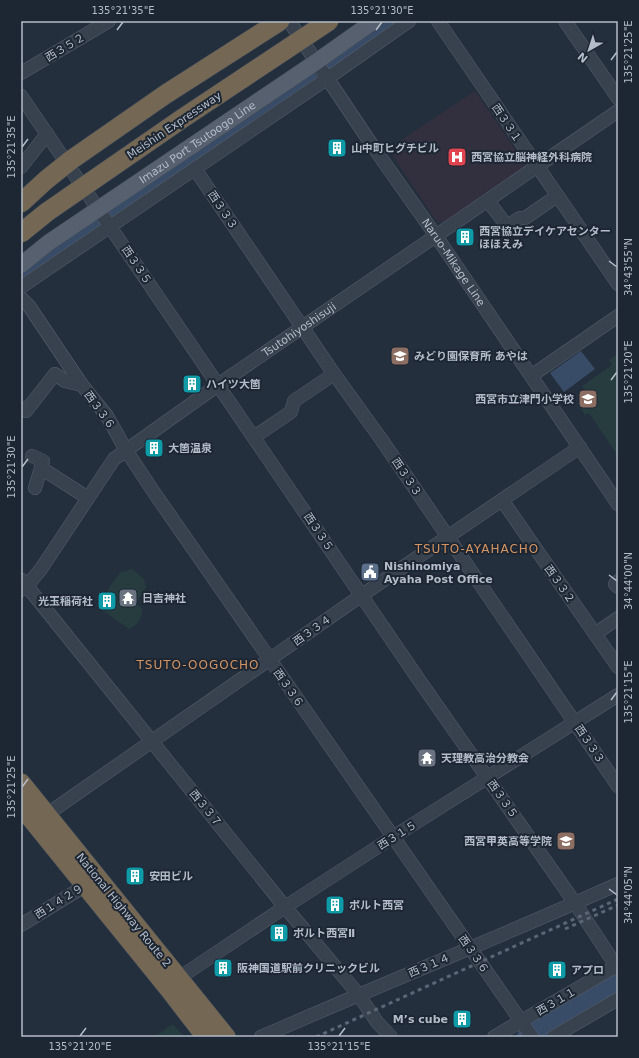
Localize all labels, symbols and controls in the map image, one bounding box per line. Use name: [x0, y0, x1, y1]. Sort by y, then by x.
text: 135°21'35"E: [91, 5, 155, 16]
text: 135°21'30"E: [350, 5, 414, 16]
text: 135°21'25"E: [623, 20, 634, 84]
north arrow: [569, 30, 609, 70]
street label: 西３５２: [43, 31, 87, 64]
text: N: [575, 49, 591, 65]
street label: Meishin Expressway: [125, 89, 224, 162]
street label: Imazu Port Tsutoogo Line: [137, 98, 259, 187]
street label: 西３３１: [489, 101, 524, 145]
text: 135°21'35"E: [6, 115, 17, 179]
building icon: 山中町ヒグチビル: [326, 137, 348, 159]
place label: 山中町ヒグチビル: [351, 142, 439, 155]
hospital icon: 西宮協立脳神経外科病院: [446, 146, 468, 168]
place label: 西宮協立脳神経外科病院: [471, 151, 592, 164]
street label: 西３３３: [205, 188, 240, 232]
street label: Naruo-Mikage Line: [419, 216, 488, 309]
place label: 西宮協立デイケアセンター ほほえみ: [479, 225, 611, 251]
building icon: 西宮協立デイケアセンター ほほえみ: [454, 226, 476, 248]
text: 34°43'55"N: [623, 238, 634, 296]
street label: 西３３５: [119, 243, 154, 287]
street label: Tsutohiyoshisuji: [259, 300, 339, 360]
text: 135°21'20"E: [623, 340, 634, 404]
school or university icon: みどり園保育所 あやは: [389, 345, 411, 367]
place label: みどり園保育所 あやは: [414, 350, 528, 363]
building icon: ハイツ大箇: [181, 373, 203, 395]
place label: ハイツ大箇: [206, 378, 261, 391]
school or university icon: 西宮市立津門小学校: [577, 388, 599, 410]
street label: 西３３６: [81, 389, 118, 432]
place label: 西宮市立津門小学校: [475, 393, 574, 406]
text: 135°21'30"E: [6, 435, 17, 499]
building icon: 大箇温泉: [143, 437, 165, 459]
place label: 大箇温泉: [168, 442, 212, 455]
street label: 西３３３: [389, 455, 424, 499]
street label: 西３３５: [301, 510, 336, 554]
district label: TSUTO-AYAHACHO: [414, 542, 539, 556]
text: 34°44'00"N: [623, 552, 634, 610]
place label: Nishinomiya Ayaha Post Office: [384, 560, 493, 586]
public building icon: Nishinomiya Ayaha Post Office: [359, 561, 381, 583]
street label: 西３３２: [542, 563, 578, 606]
temple icon: 日吉神社: [117, 587, 139, 609]
building icon: 光玉稲荷社: [96, 590, 118, 612]
place label: 日吉神社: [142, 592, 186, 605]
place label: 光玉稲荷社: [38, 595, 93, 608]
street label: 西３３４: [291, 612, 334, 648]
district label: TSUTO-OOGOCHO: [136, 658, 260, 672]
text: 135°21'15"E: [623, 660, 634, 724]
street label: 西３３６: [271, 667, 307, 710]
street label: 西３３３: [572, 722, 607, 766]
temple icon: 天理教高治分教会: [416, 747, 438, 769]
place label: 天理教高治分教会: [441, 752, 529, 765]
text: 135°21'25"E: [6, 755, 17, 819]
street label: 西３３５: [485, 778, 521, 821]
street label: 西３３７: [187, 787, 225, 830]
street label: 西３１５: [375, 818, 419, 853]
school or university icon: 西宮甲英高等学院: [555, 830, 577, 852]
place label: 西宮甲英高等学院: [464, 835, 552, 848]
street label: National Highway Route 2: [74, 851, 174, 970]
building icon: 安田ビル: [124, 865, 146, 887]
text: 34°44'05"N: [623, 866, 634, 924]
place label: 安田ビル: [149, 870, 193, 883]
street label: 西１４２９: [32, 881, 86, 922]
building icon: ポルト西宮: [324, 894, 346, 916]
place label: ポルト西宮: [349, 899, 404, 912]
building icon: ポルト西宮Ⅱ: [268, 922, 290, 944]
place label: ポルト西宮Ⅱ: [293, 927, 355, 940]
street label: 西３３６: [456, 933, 492, 976]
street label: 西３１４: [406, 951, 452, 980]
building icon: 阪神国道駅前クリニックビル: [212, 957, 234, 979]
building icon: アプロ: [546, 959, 568, 981]
place label: 阪神国道駅前クリニックビル: [237, 962, 380, 975]
place label: アプロ: [571, 964, 604, 977]
street label: 西３１１: [534, 985, 579, 1018]
building icon: M’s cube: [451, 1008, 473, 1030]
place label: M’s cube: [393, 1013, 448, 1026]
text: 135°21'20"E: [48, 1041, 112, 1052]
text: 135°21'15"E: [307, 1041, 371, 1052]

